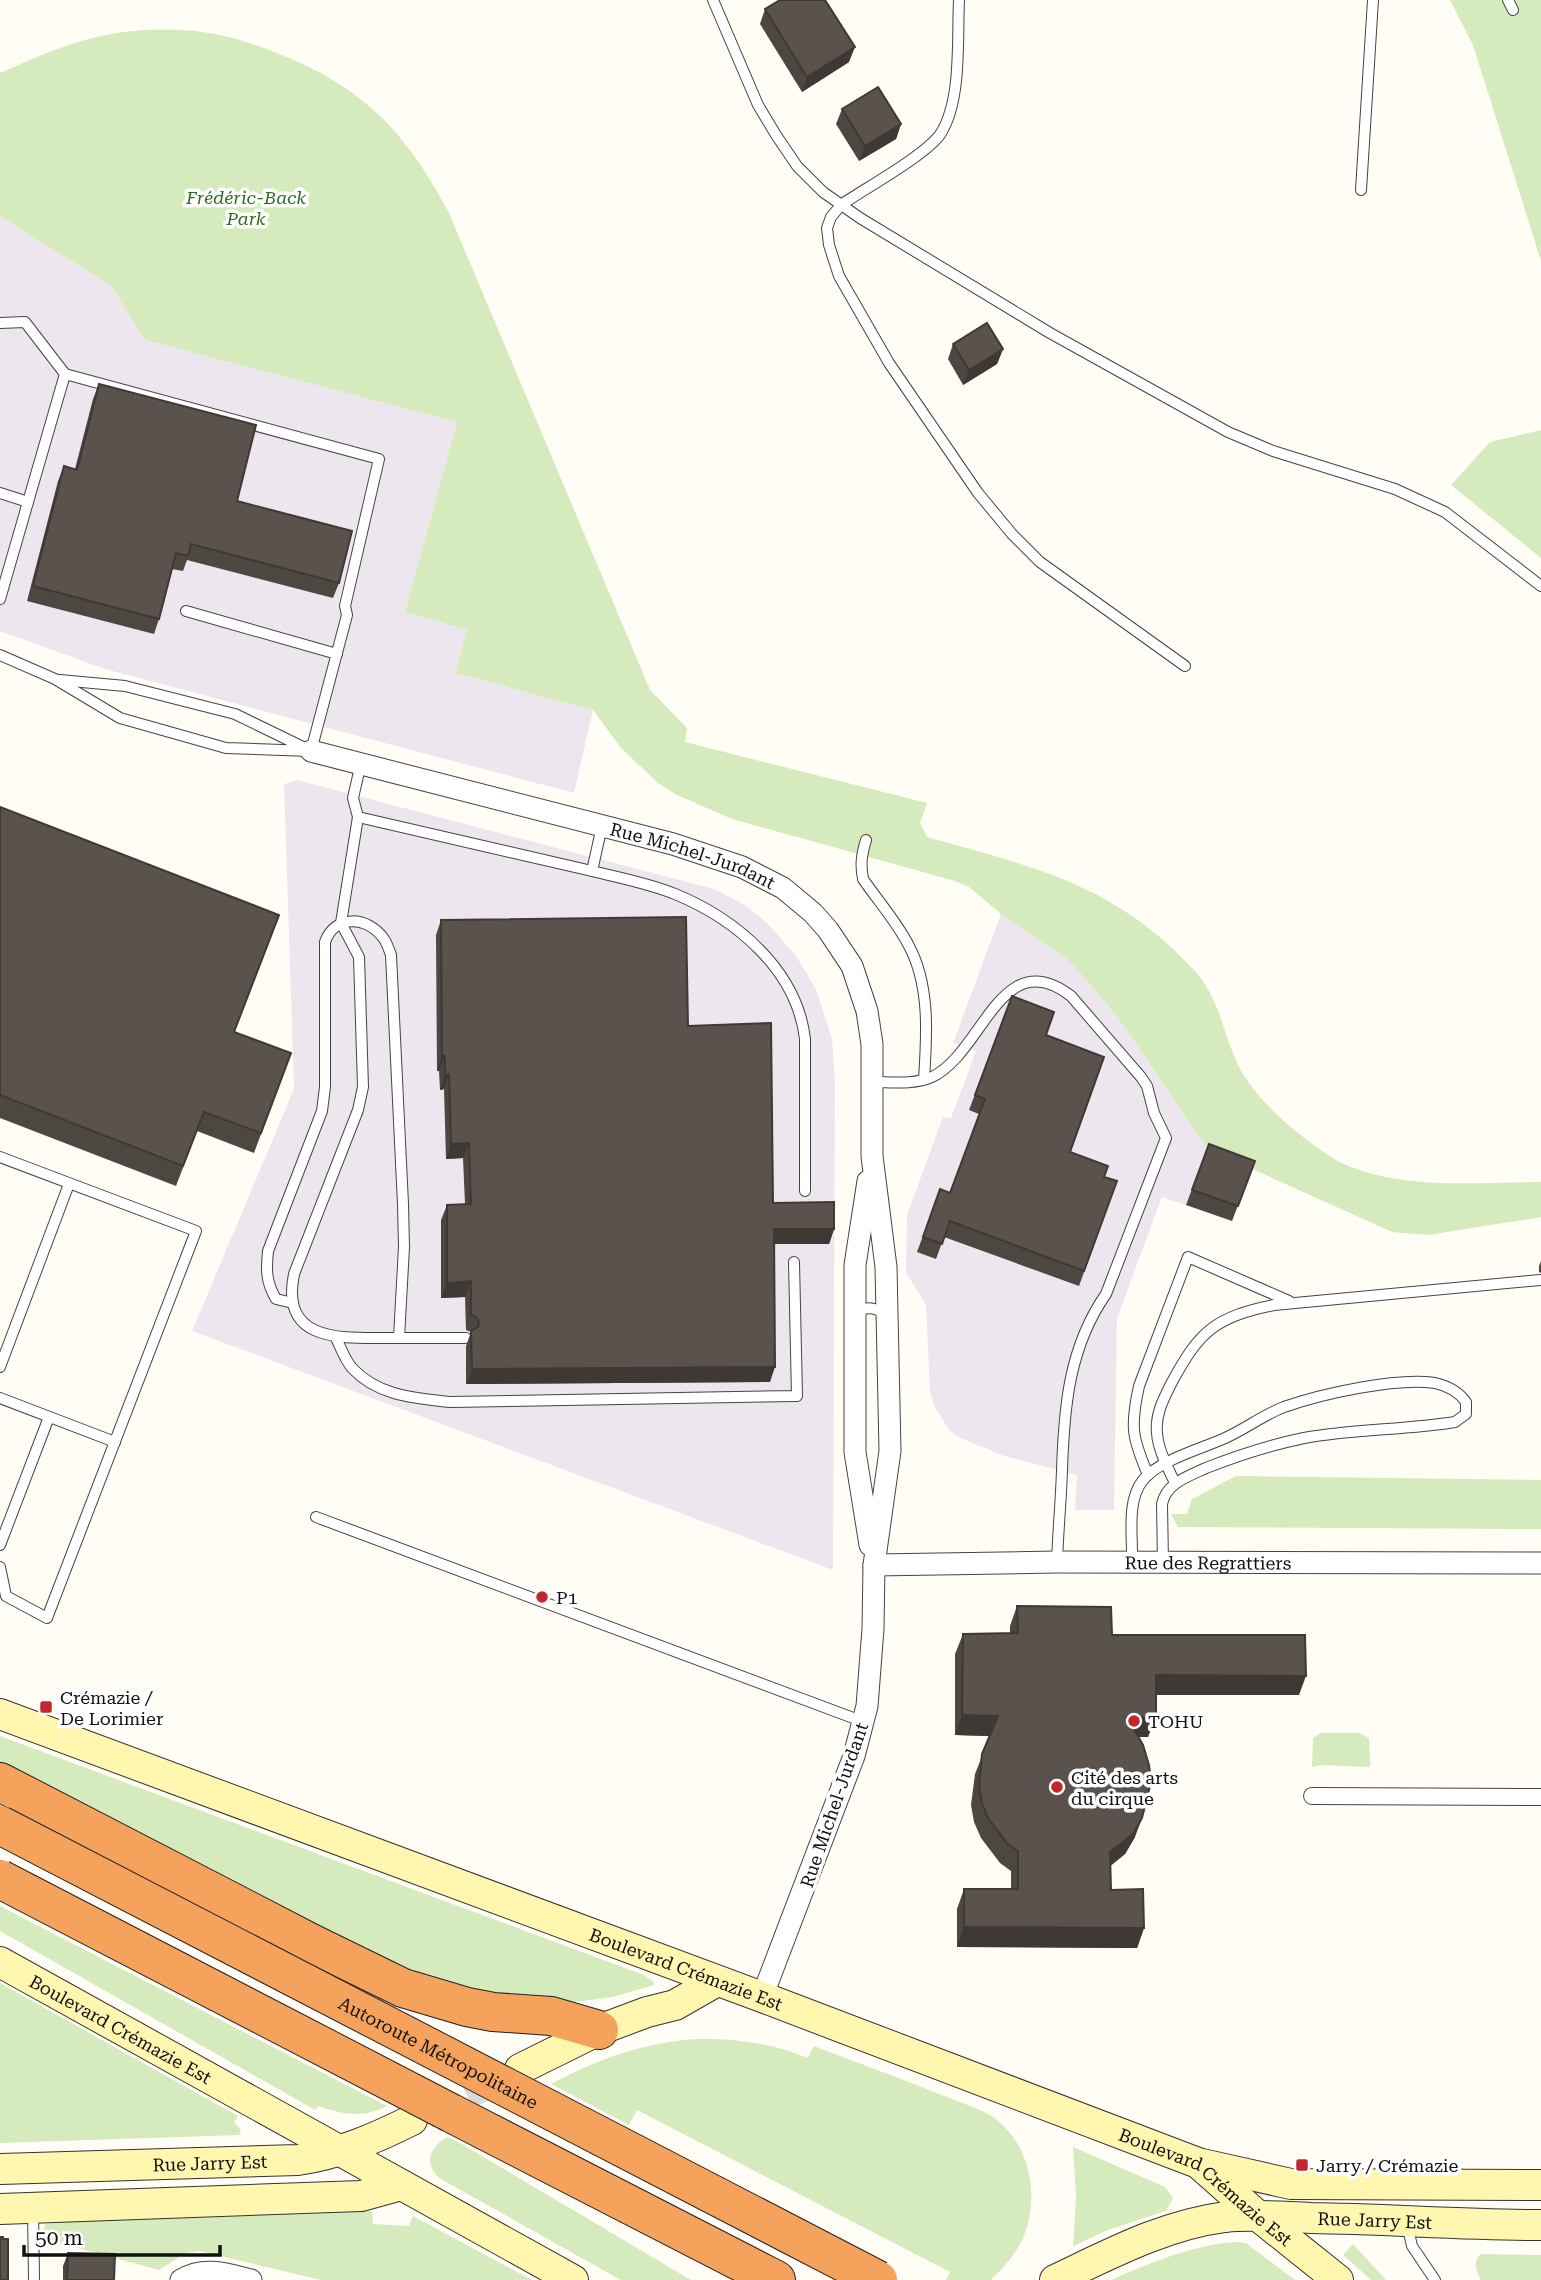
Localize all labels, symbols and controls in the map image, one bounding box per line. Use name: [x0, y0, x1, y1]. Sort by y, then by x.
park label: Frédéric-Back Park: [185, 187, 306, 229]
street label: Rue Michel-Jurdant: [608, 818, 779, 893]
street label: Rue des Regrattiers: [1125, 1552, 1291, 1573]
place label: P1: [556, 1587, 578, 1608]
marker: P1: [534, 1589, 550, 1605]
place label: Crémazie / De Lorimier: [60, 1687, 163, 1729]
marker: Crémazie / De Lorimier: [38, 1699, 54, 1715]
place label: TOHU: [1148, 1711, 1204, 1732]
marker: TOHU: [1126, 1713, 1142, 1729]
street label: Rue Michel-Jurdant: [796, 1719, 872, 1890]
place label: Cité des arts du cirque: [1071, 1767, 1178, 1809]
marker: Cité des arts du cirque: [1049, 1779, 1065, 1795]
street label: Boulevard Crémazie Est: [587, 1923, 786, 2015]
street label: Boulevard Crémazie Est: [26, 1970, 216, 2088]
street label: Autoroute Métropolitaine: [335, 1992, 542, 2113]
street label: Boulevard Crémazie Est: [1116, 2123, 1297, 2250]
street label: Rue Jarry Est: [152, 2150, 268, 2175]
place label: Jarry / Crémazie: [1316, 2155, 1458, 2176]
marker: Jarry / Crémazie: [1294, 2157, 1310, 2173]
street label: Rue Jarry Est: [1317, 2208, 1433, 2233]
scale bar: [24, 2214, 220, 2258]
text: 50 m: [35, 2226, 83, 2250]

